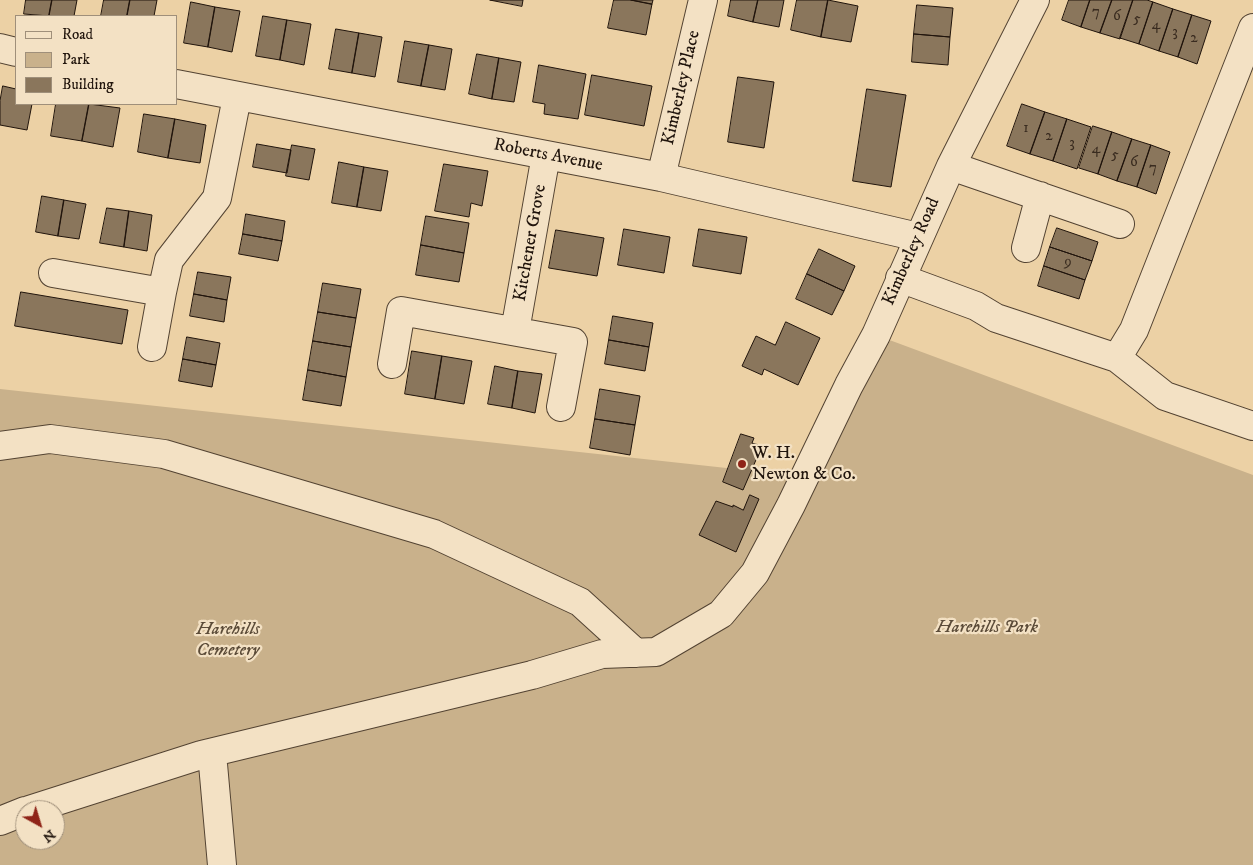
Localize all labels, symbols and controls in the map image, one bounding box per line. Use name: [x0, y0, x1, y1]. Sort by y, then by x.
house number: 7: [1092, 4, 1100, 22]
house number: 6: [1113, 8, 1121, 26]
house number: 5: [1133, 11, 1141, 29]
legend: [15, 15, 178, 105]
house number: 4: [1152, 17, 1160, 35]
house number: 3: [1172, 24, 1178, 42]
text: Road: [62, 25, 93, 44]
street label: Kimberley Place: [658, 29, 706, 147]
house number: 2: [1190, 30, 1198, 48]
text: Park: [62, 50, 90, 69]
text: Building: [62, 75, 114, 94]
house number: 1: [1023, 120, 1029, 138]
house number: 2: [1045, 128, 1053, 146]
street label: Roberts Avenue: [492, 135, 604, 177]
house number: 3: [1069, 135, 1075, 153]
house number: 4: [1092, 141, 1100, 159]
house number: 5: [1111, 147, 1119, 165]
house number: 6: [1130, 154, 1138, 172]
house number: 7: [1149, 160, 1157, 178]
street label: Kitchener Grove: [510, 183, 552, 303]
street label: Kimberley Road: [879, 195, 945, 309]
house number: 9: [1064, 254, 1072, 272]
place label: W. H. Newton & Co.: [752, 443, 856, 486]
marker: W. H. Newton & Co.: [736, 458, 748, 470]
park label: Harehills Park: [936, 617, 1038, 639]
park label: Harehills Cemetery: [196, 619, 260, 662]
north arrow: [15, 800, 65, 850]
text: N: [39, 825, 59, 846]

